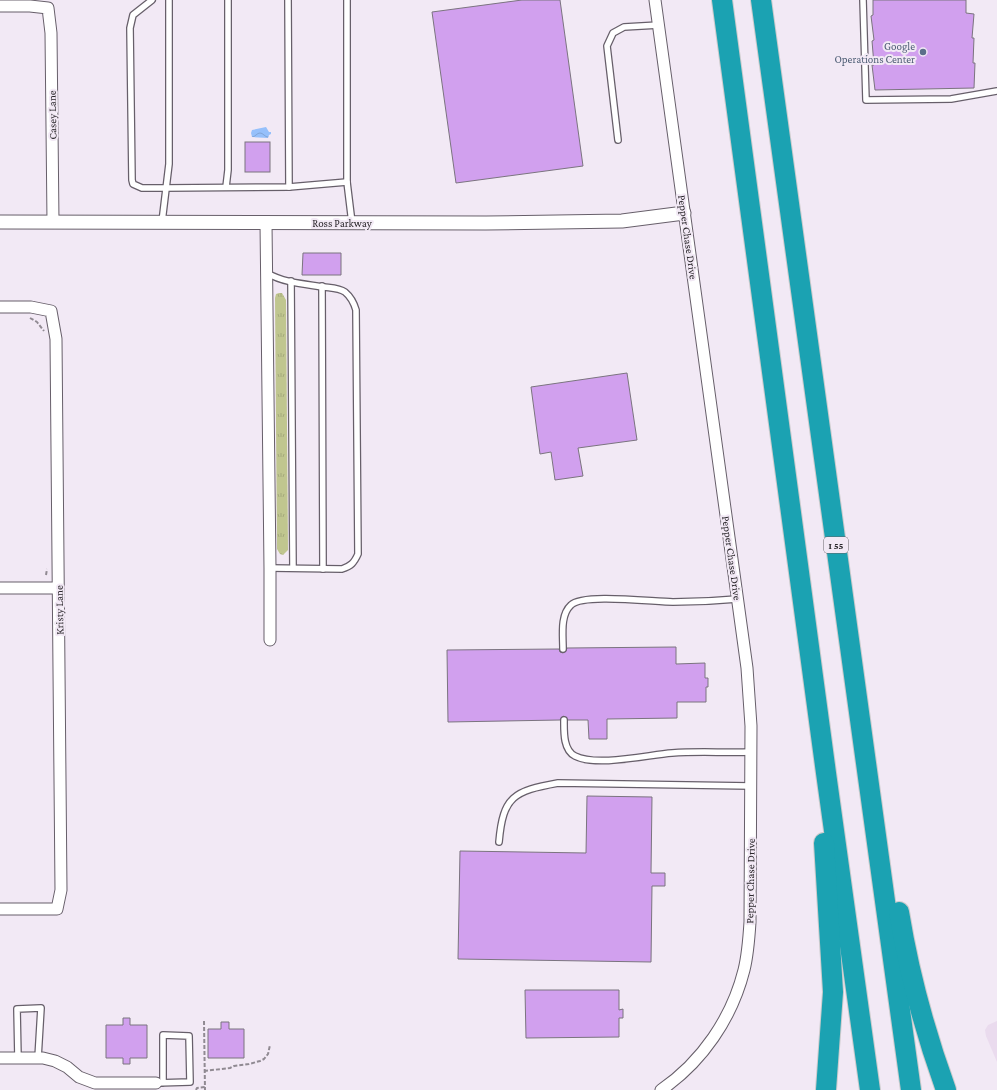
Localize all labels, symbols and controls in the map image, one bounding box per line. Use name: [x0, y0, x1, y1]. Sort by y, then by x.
place label: Google Operations Center: [834, 40, 915, 66]
marker: Google Operations Center: [918, 47, 928, 57]
street label: Casey Lane: [46, 90, 59, 140]
street label: Pepper Chase Drive: [675, 194, 700, 280]
street label: Ross Parkway: [312, 217, 373, 230]
street label: Pepper Chase Drive: [719, 515, 744, 601]
road number: I 55: [824, 537, 848, 553]
street label: Kristy Lane: [53, 585, 66, 635]
street label: Pepper Chase Drive: [743, 838, 758, 924]

